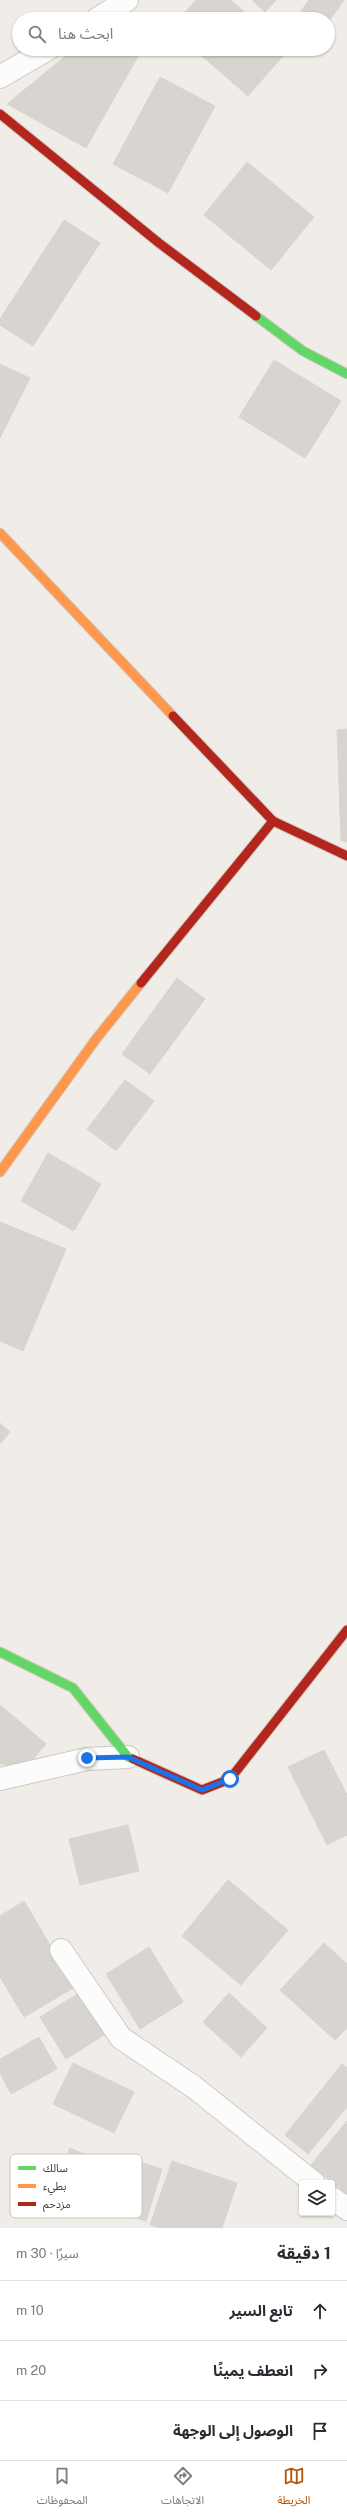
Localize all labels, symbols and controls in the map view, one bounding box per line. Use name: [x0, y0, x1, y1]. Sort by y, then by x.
search box: [12, 12, 335, 56]
icon: search: [26, 23, 48, 45]
text: ابحث هنا: [58, 25, 113, 42]
route end: [78, 1749, 96, 1767]
route start: [221, 1770, 239, 1788]
legend: [10, 2154, 142, 2218]
text: سالك: [43, 2162, 68, 2174]
text: بطيء: [43, 2180, 66, 2196]
map controls: [299, 2180, 335, 2216]
button: layers: [299, 2180, 335, 2216]
text: مزدحم: [43, 2198, 71, 2213]
text: 1 دقيقة: [277, 2243, 331, 2263]
text: سيرًا · 30 m: [16, 2246, 79, 2261]
icon: ahead: [309, 2300, 331, 2322]
text: تابع السير: [229, 2302, 293, 2319]
text: 10 m: [16, 2303, 44, 2318]
icon: right: [309, 2360, 331, 2382]
text: انعطف يمينًا: [213, 2362, 293, 2379]
text: 20 m: [16, 2363, 46, 2378]
icon: arrive: [309, 2420, 331, 2442]
text: الوصول إلى الوجهة: [173, 2422, 293, 2439]
tab: المحفوظات: [37, 2465, 88, 2512]
tab: الاتجاهات: [161, 2465, 204, 2512]
tab: الخريطة: [277, 2465, 310, 2512]

